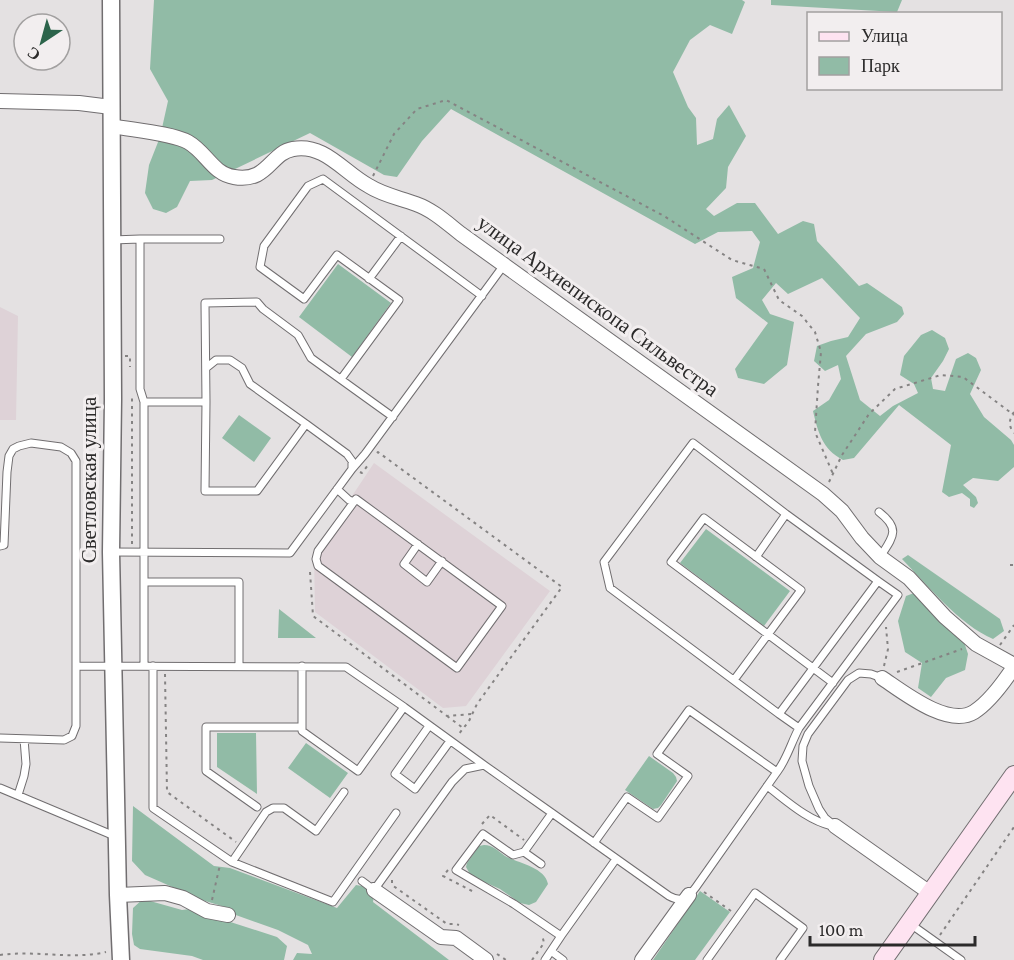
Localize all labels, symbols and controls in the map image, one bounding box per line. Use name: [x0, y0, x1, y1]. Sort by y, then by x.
north arrow: [12, 12, 72, 72]
legend: [807, 12, 1002, 90]
text: Улица: [861, 26, 908, 46]
text: С: [24, 43, 43, 64]
text: Парк: [861, 56, 900, 76]
street label: улица Архиепископа Сильвестра: [473, 210, 724, 402]
street label: Светловская улица: [77, 396, 101, 563]
scale bar: [810, 909, 975, 947]
text: 100 m: [819, 920, 864, 940]

